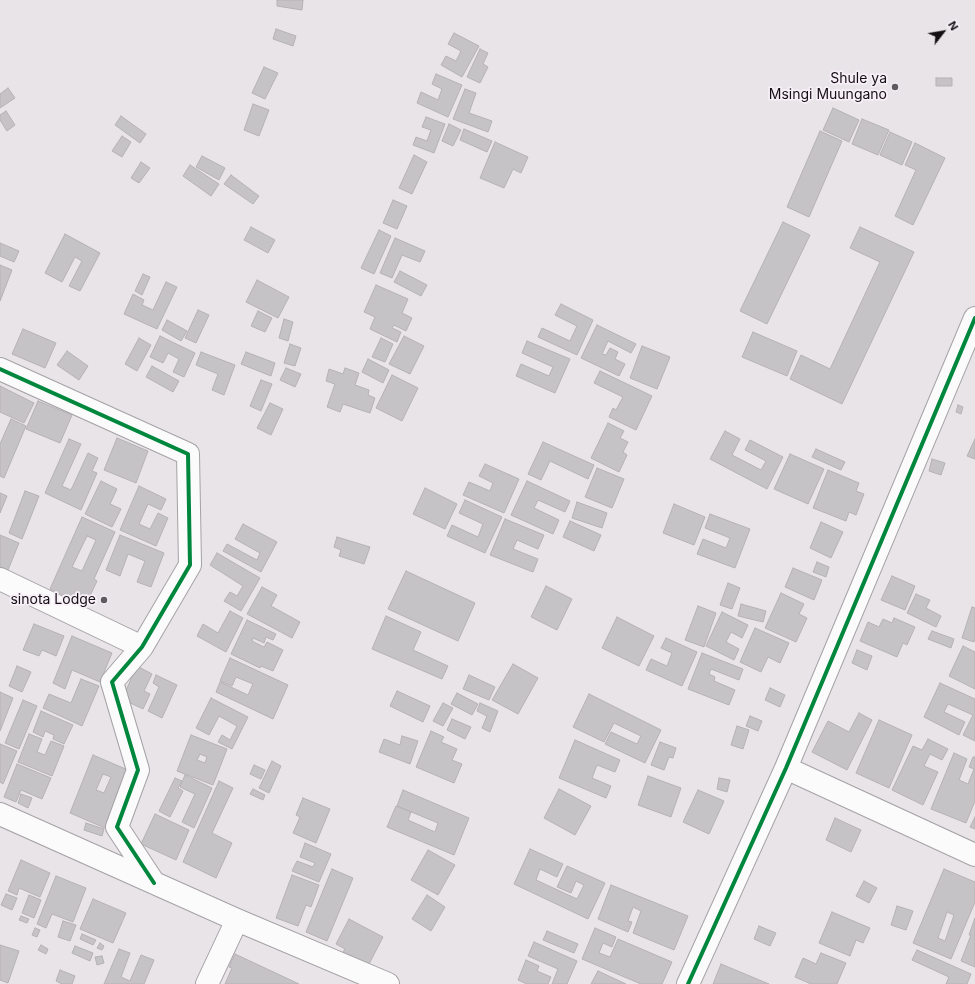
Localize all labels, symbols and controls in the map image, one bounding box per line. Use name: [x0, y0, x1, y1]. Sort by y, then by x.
north arrow: [923, 12, 963, 52]
text: N: [945, 19, 961, 33]
place label: Shule ya Msingi Muungano: [769, 71, 887, 104]
marker: Shule ya Msingi Muungano: [890, 82, 900, 92]
place label: sinota Lodge: [10, 592, 96, 608]
marker: sinota Lodge: [99, 595, 109, 605]

